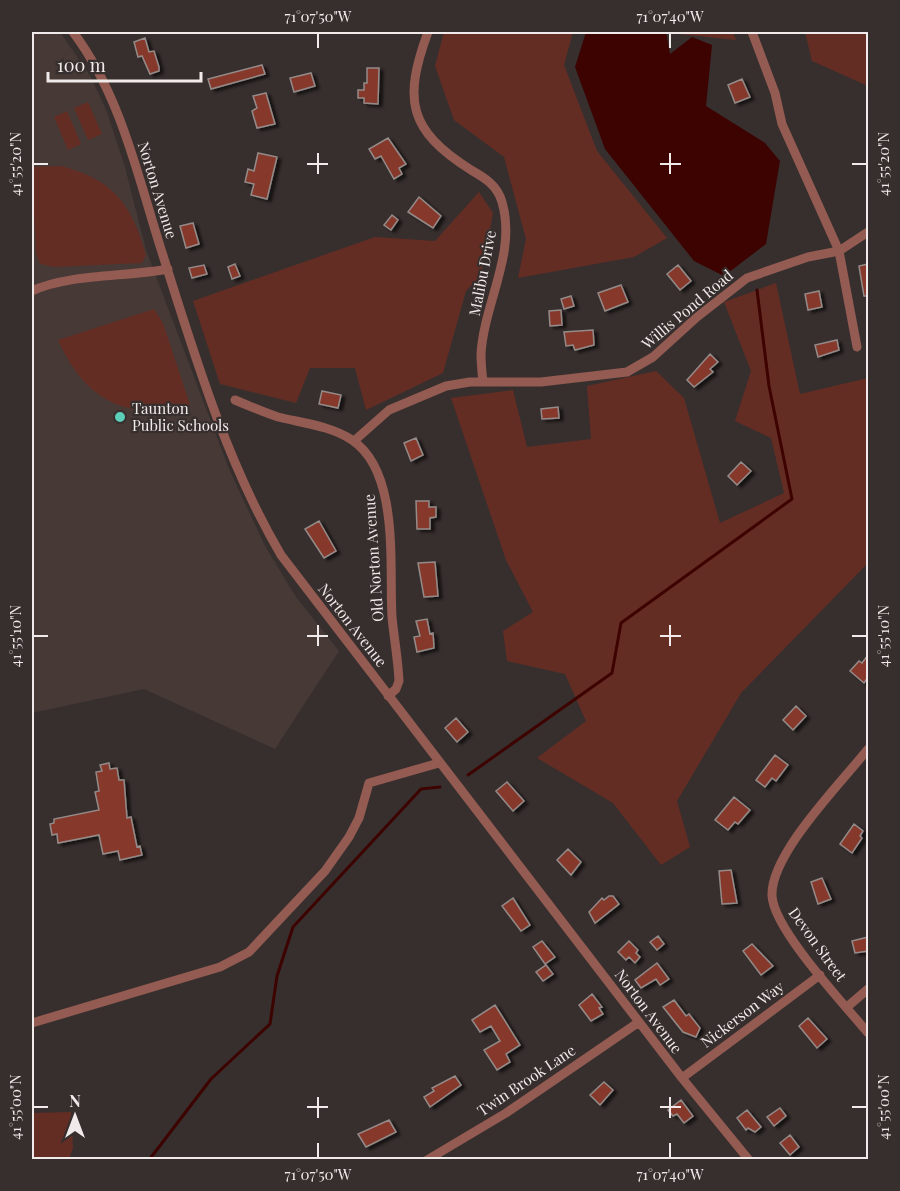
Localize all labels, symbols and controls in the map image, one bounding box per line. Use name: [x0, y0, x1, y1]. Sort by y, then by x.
text: 71°07'50"W: [285, 6, 352, 26]
text: 71°07'40"W: [637, 6, 704, 26]
scale bar: [48, 45, 201, 83]
text: 100 m: [57, 53, 106, 77]
text: 41°55'20"N: [5, 132, 25, 196]
text: 41°55'20"N: [873, 132, 893, 196]
street label: Norton Avenue: [134, 139, 182, 241]
street label: Malibu Drive: [464, 229, 500, 317]
street label: Willis Pond Road: [636, 265, 737, 354]
place label: Taunton Public Schools: [132, 398, 229, 435]
marker: Taunton Public Schools: [113, 410, 127, 424]
street label: Old Norton Avenue: [359, 493, 387, 623]
street label: Norton Avenue: [314, 579, 392, 671]
text: 41°55'10"N: [5, 604, 25, 667]
text: 41°55'10"N: [873, 604, 893, 667]
street label: Devon Street: [784, 903, 852, 986]
street label: Norton Avenue: [611, 965, 687, 1057]
street label: Nickerson Way: [696, 976, 788, 1052]
street label: Twin Brook Lane: [473, 1040, 579, 1120]
text: 41°55'00"N: [5, 1074, 25, 1140]
text: 41°55'00"N: [873, 1074, 893, 1140]
north arrow: [45, 1086, 105, 1146]
text: N: [69, 1090, 81, 1111]
text: 71°07'50"W: [285, 1164, 352, 1184]
text: 71°07'40"W: [637, 1164, 704, 1184]

